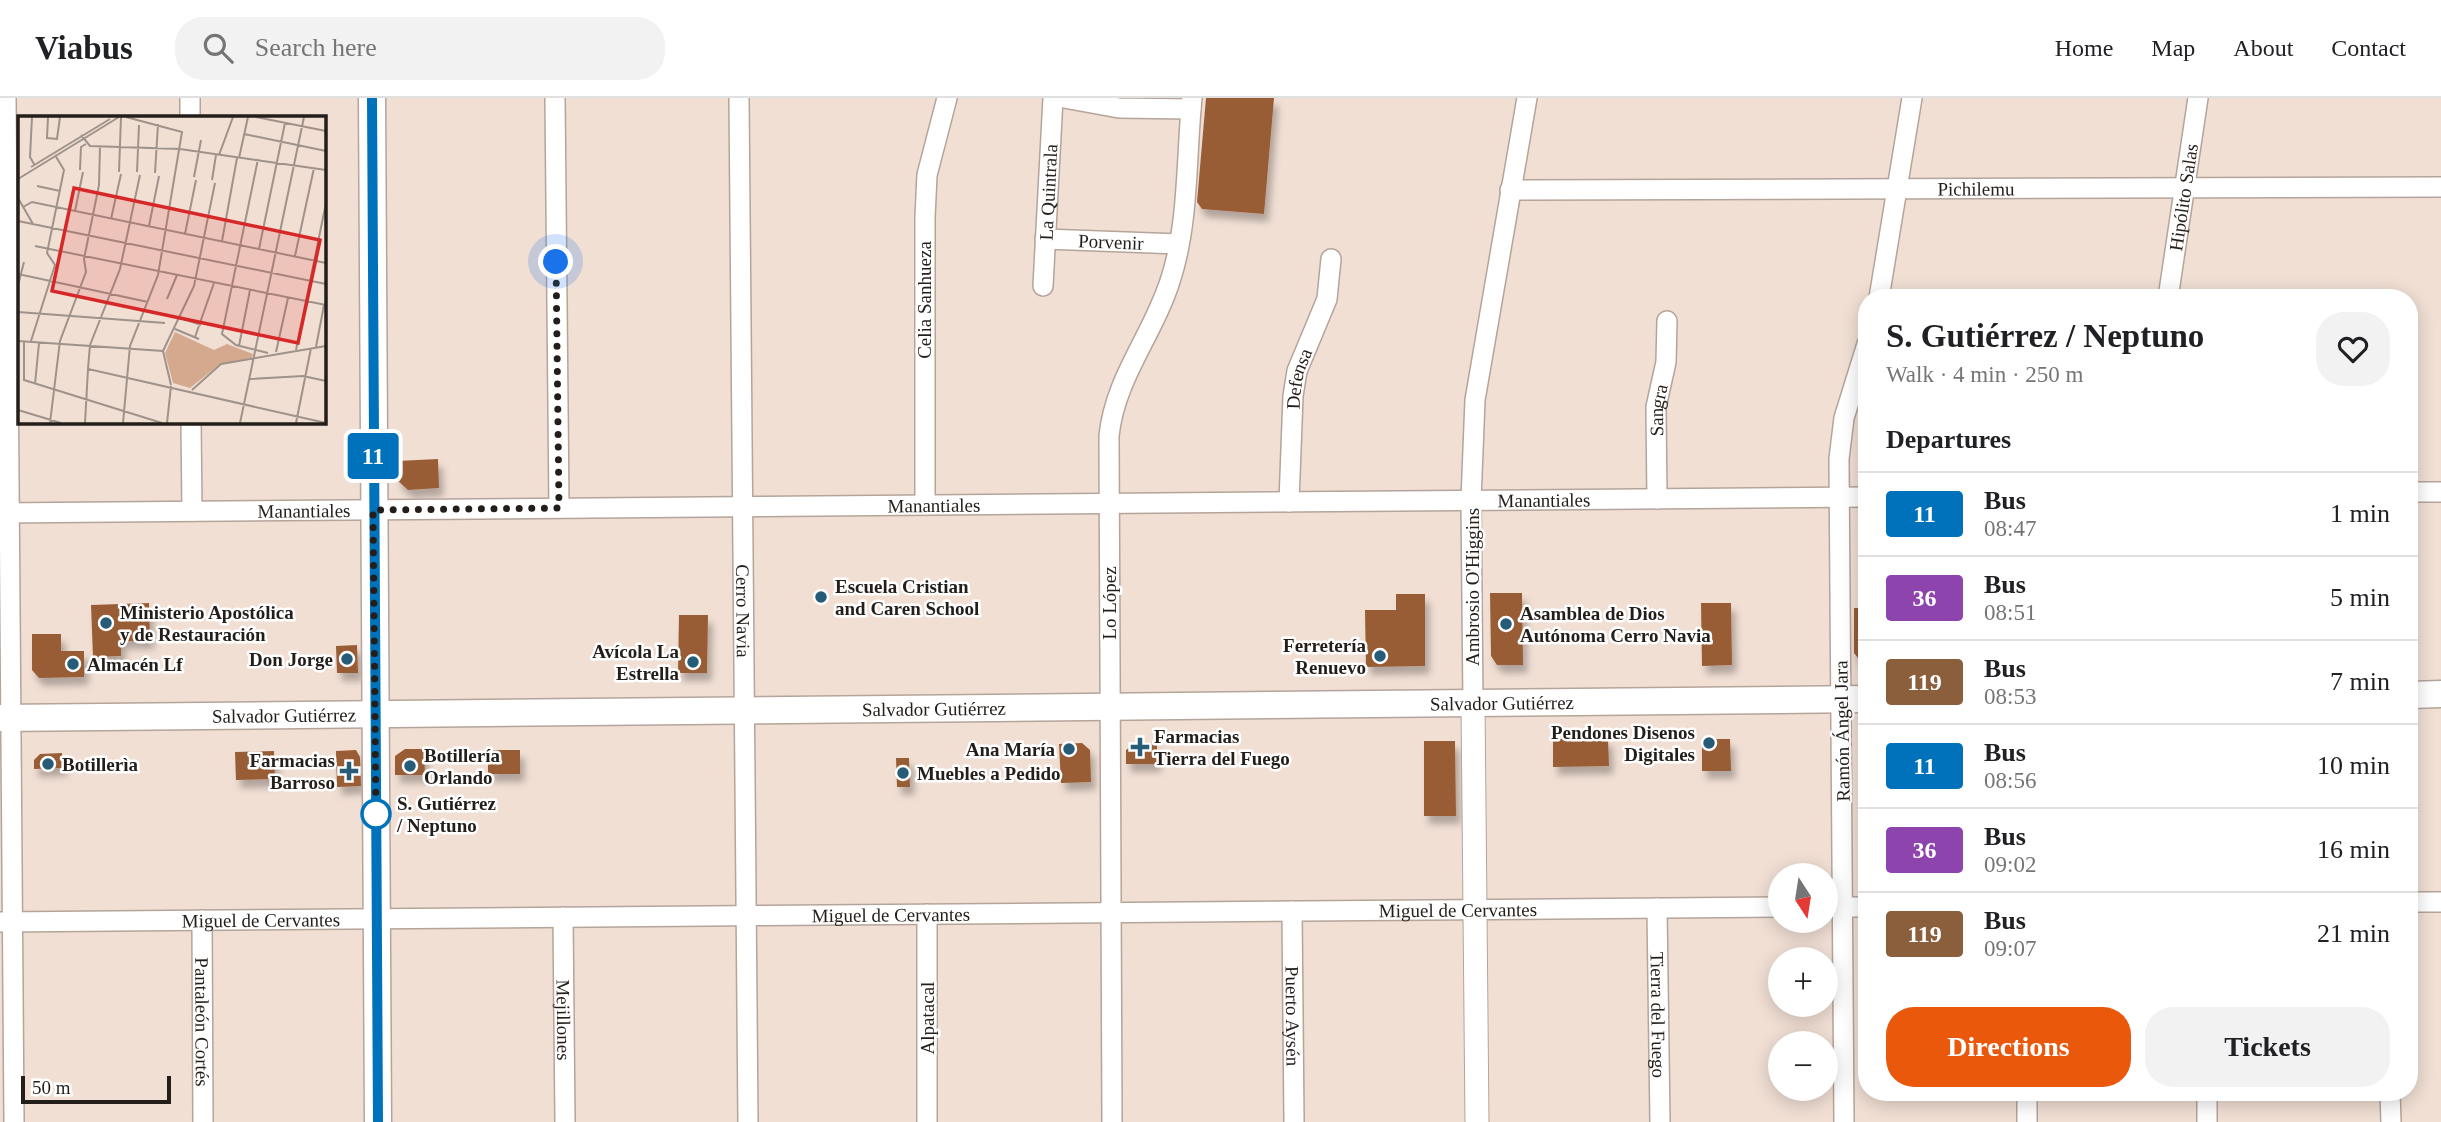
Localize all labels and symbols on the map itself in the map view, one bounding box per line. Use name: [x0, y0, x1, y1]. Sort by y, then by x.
inset map: [18, 116, 326, 424]
street label: Hipólito Salas: [2165, 142, 2202, 252]
street label: La Quintrala: [1035, 143, 1061, 241]
street label: Pichilemu: [1937, 178, 2015, 199]
street label: Porvenir: [1078, 230, 1145, 253]
street label: Celia Sanhueza: [914, 241, 935, 359]
your location: [538, 244, 573, 279]
street label: Defensa: [1282, 345, 1316, 410]
street label: Sangra: [1646, 381, 1671, 437]
line badge: 11: [342, 433, 404, 479]
street label: Manantiales: [1497, 489, 1590, 511]
street label: Manantiales: [887, 494, 981, 516]
street label: Manantiales: [257, 499, 351, 521]
street label: Ambrosio O'Higgins: [1462, 508, 1483, 666]
street label: Cerro Navia: [733, 564, 754, 658]
street label: Lo López: [1099, 566, 1120, 640]
place label: Escuela Cristian and Caren School: [835, 576, 979, 619]
marker: Escuela Cristian and Caren School: [813, 589, 829, 605]
place label: Ministerio Apostólica y de Restauración: [120, 602, 294, 645]
place label: Asamblea de Dios Autónoma Cerro Navia: [1520, 603, 1711, 646]
marker: Ministerio Apostólica y de Restauración: [98, 615, 114, 631]
marker: Asamblea de Dios Autónoma Cerro Navia: [1498, 616, 1514, 632]
place label: Ferretería Renuevo: [1283, 635, 1366, 678]
place label: Avícola La Estrella: [592, 641, 679, 684]
marker: Ferretería Renuevo: [1372, 648, 1388, 664]
place label: Don Jorge: [249, 649, 333, 670]
marker: Don Jorge: [339, 651, 355, 667]
place label: Almacén Lf: [87, 654, 183, 675]
marker: Avícola La Estrella: [685, 654, 701, 670]
marker: Almacén Lf: [65, 656, 81, 672]
street label: Ramón Ángel Jara: [1830, 660, 1854, 802]
street label: Salvador Gutiérrez: [1430, 691, 1574, 714]
street label: Salvador Gutiérrez: [862, 697, 1006, 720]
street label: Salvador Gutiérrez: [212, 704, 356, 726]
place label: Pendones Disenos Digitales: [1551, 722, 1695, 765]
place label: Farmacias Tierra del Fuego: [1154, 726, 1290, 769]
marker: Pendones Disenos Digitales: [1701, 735, 1717, 751]
place label: Ana María: [966, 739, 1055, 760]
marker: Farmacias Tierra del Fuego: [1132, 739, 1148, 755]
marker: Ana María: [1061, 741, 1077, 757]
place label: Botillería Orlando: [424, 745, 500, 788]
place label: Farmacias Barroso: [250, 750, 335, 793]
place label: Botillerìa: [62, 754, 138, 775]
marker: Botillerìa: [40, 756, 56, 772]
marker: Botillería Orlando: [402, 758, 418, 774]
marker: Farmacias Barroso: [341, 763, 357, 779]
place label: Muebles a Pedido: [917, 763, 1061, 784]
marker: Muebles a Pedido: [895, 765, 911, 781]
place label: S. Gutiérrez / Neptuno: [396, 793, 496, 836]
marker: S. Gutiérrez / Neptuno: [361, 799, 391, 829]
north arrow: [1768, 863, 1838, 933]
street label: Miguel de Cervantes: [1379, 899, 1537, 921]
street label: Miguel de Cervantes: [812, 903, 970, 926]
street label: Miguel de Cervantes: [182, 909, 340, 931]
street label: Tierra del Fuego: [1647, 952, 1670, 1078]
street label: Pantaleón Cortés: [192, 957, 213, 1087]
street label: Puerto Aysén: [1282, 966, 1304, 1067]
street label: Mejillones: [553, 979, 575, 1061]
street label: Alpatacal: [917, 982, 938, 1054]
scale bar: [21, 1073, 172, 1105]

